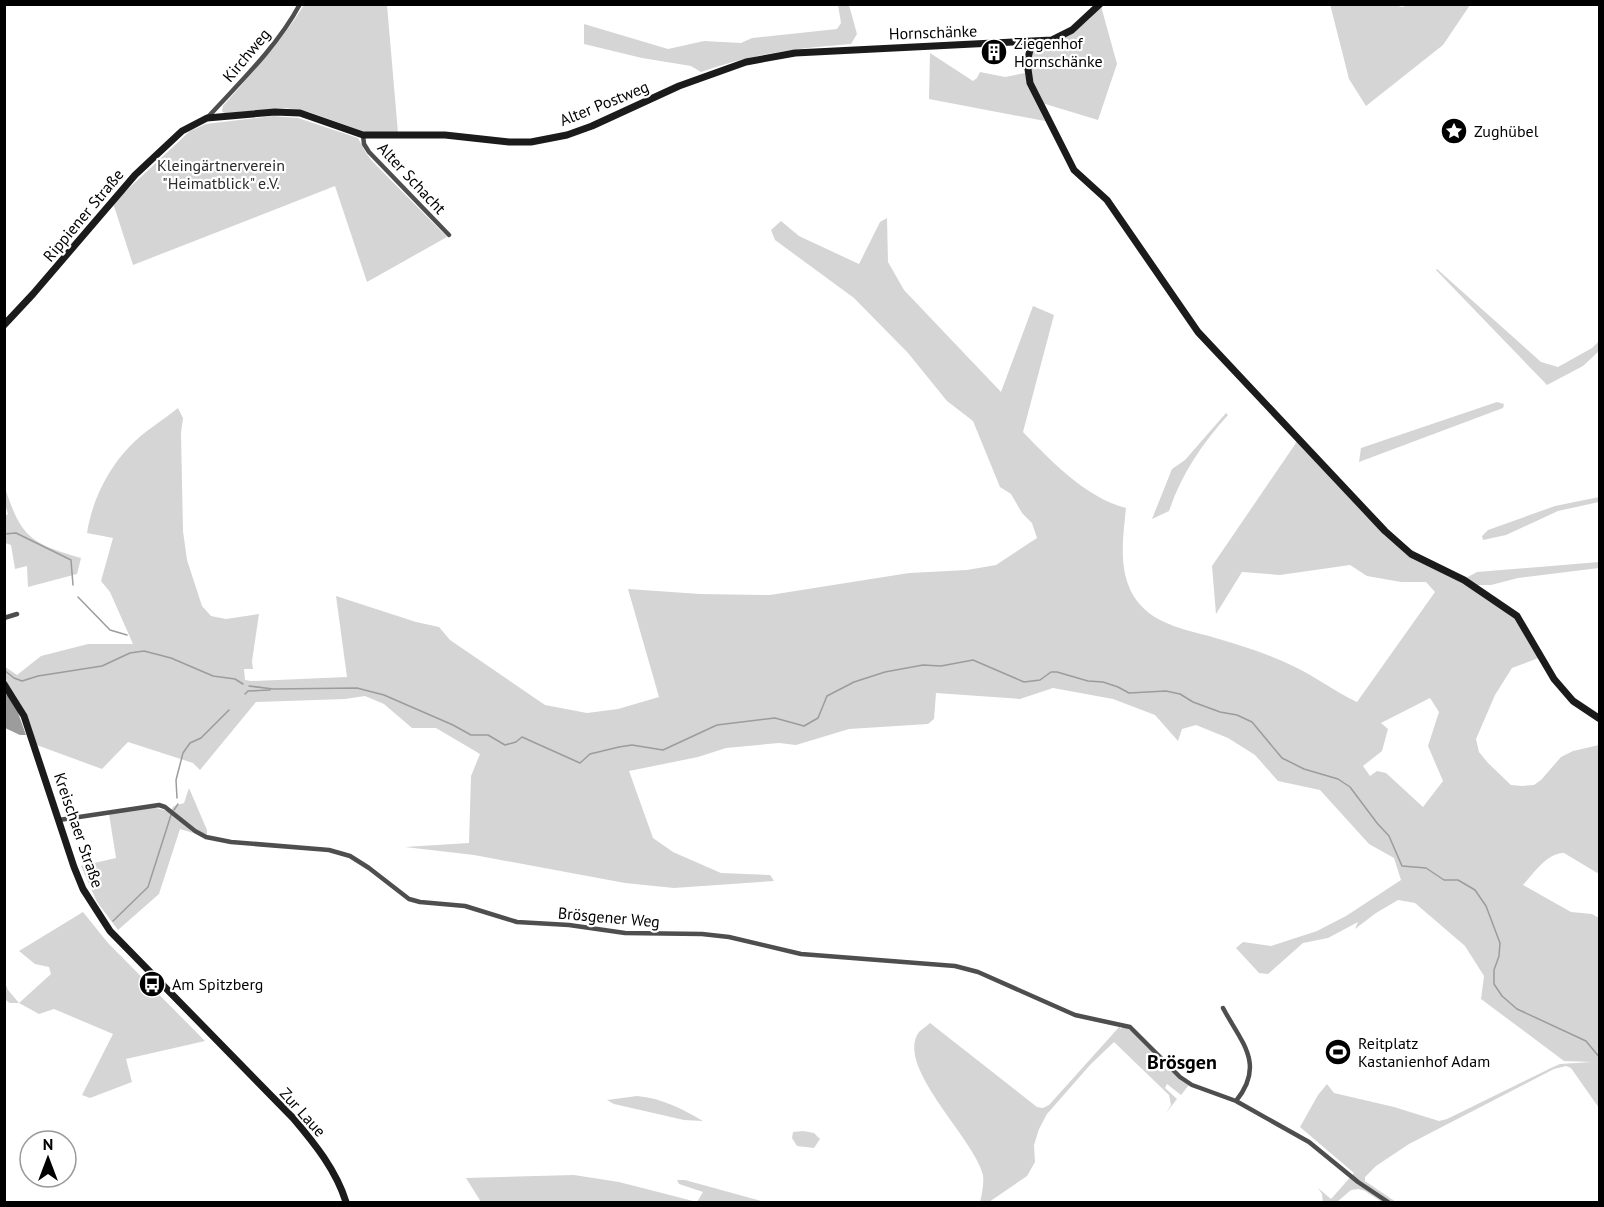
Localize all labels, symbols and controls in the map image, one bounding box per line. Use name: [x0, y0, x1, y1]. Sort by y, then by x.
street label: Hornschänke: [888, 20, 978, 44]
street label: Kirchweg: [218, 24, 274, 86]
place label: Ziegenhof Hornschänke: [1014, 33, 1103, 71]
building icon: Ziegenhof Hornschänke: [979, 37, 1009, 67]
street label: Alter Postweg: [557, 76, 651, 130]
place icon: Zughübel: [1439, 116, 1469, 146]
place label: Zughübel: [1474, 121, 1539, 141]
street label: Alter Schacht: [374, 138, 451, 218]
park label: Kleingärtnerverein "Heimatblick" e.V.: [157, 155, 285, 193]
street label: Rippiener Straße: [38, 165, 128, 265]
street label: Kreischaer Straße: [50, 770, 108, 890]
street label: Brösgener Weg: [557, 903, 661, 931]
bus stop icon: Am Spitzberg: [137, 969, 167, 999]
place label: Am Spitzberg: [172, 974, 263, 994]
place label: Reitplatz Kastanienhof Adam: [1358, 1033, 1490, 1071]
sports icon: Reitplatz Kastanienhof Adam: [1323, 1037, 1353, 1067]
district label: Brösgen: [1147, 1049, 1217, 1075]
street label: Zur Laue: [276, 1083, 330, 1141]
north arrow: [18, 1129, 78, 1189]
text: N: [43, 1134, 53, 1154]

